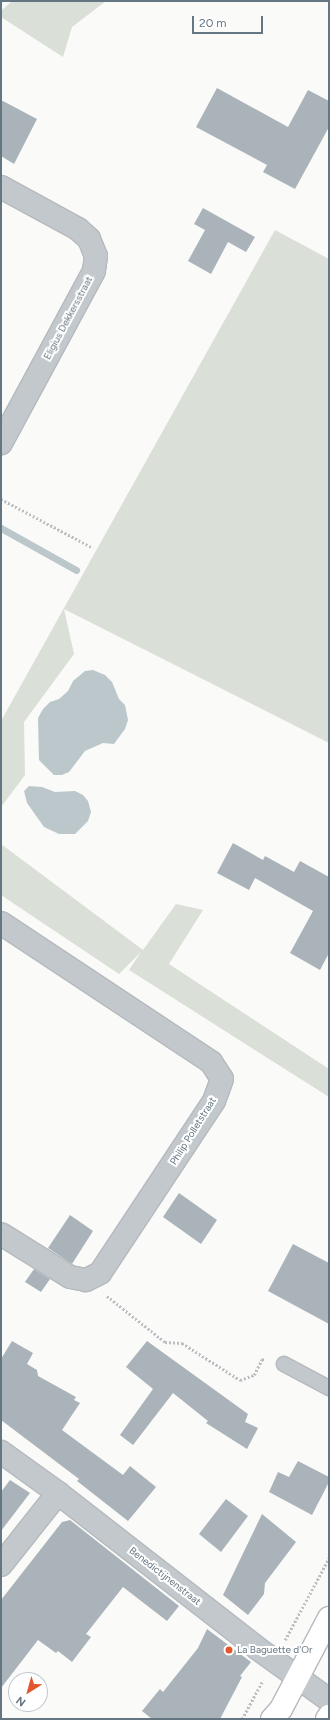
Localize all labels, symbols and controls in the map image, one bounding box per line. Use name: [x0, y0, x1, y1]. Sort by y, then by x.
scale bar: [194, 8, 265, 34]
text: 20 m: [199, 16, 227, 30]
street label: Eligius Dekkersstraat: [41, 274, 95, 362]
street label: Philip Polletstraat: [167, 1095, 219, 1167]
street label: Benedictijnenstraat: [127, 1544, 203, 1608]
place label: La Baguette d'Or: [237, 1644, 312, 1656]
marker: La Baguette d'Or: [224, 1645, 234, 1655]
north arrow: [8, 1672, 48, 1712]
text: N: [14, 1693, 28, 1709]

